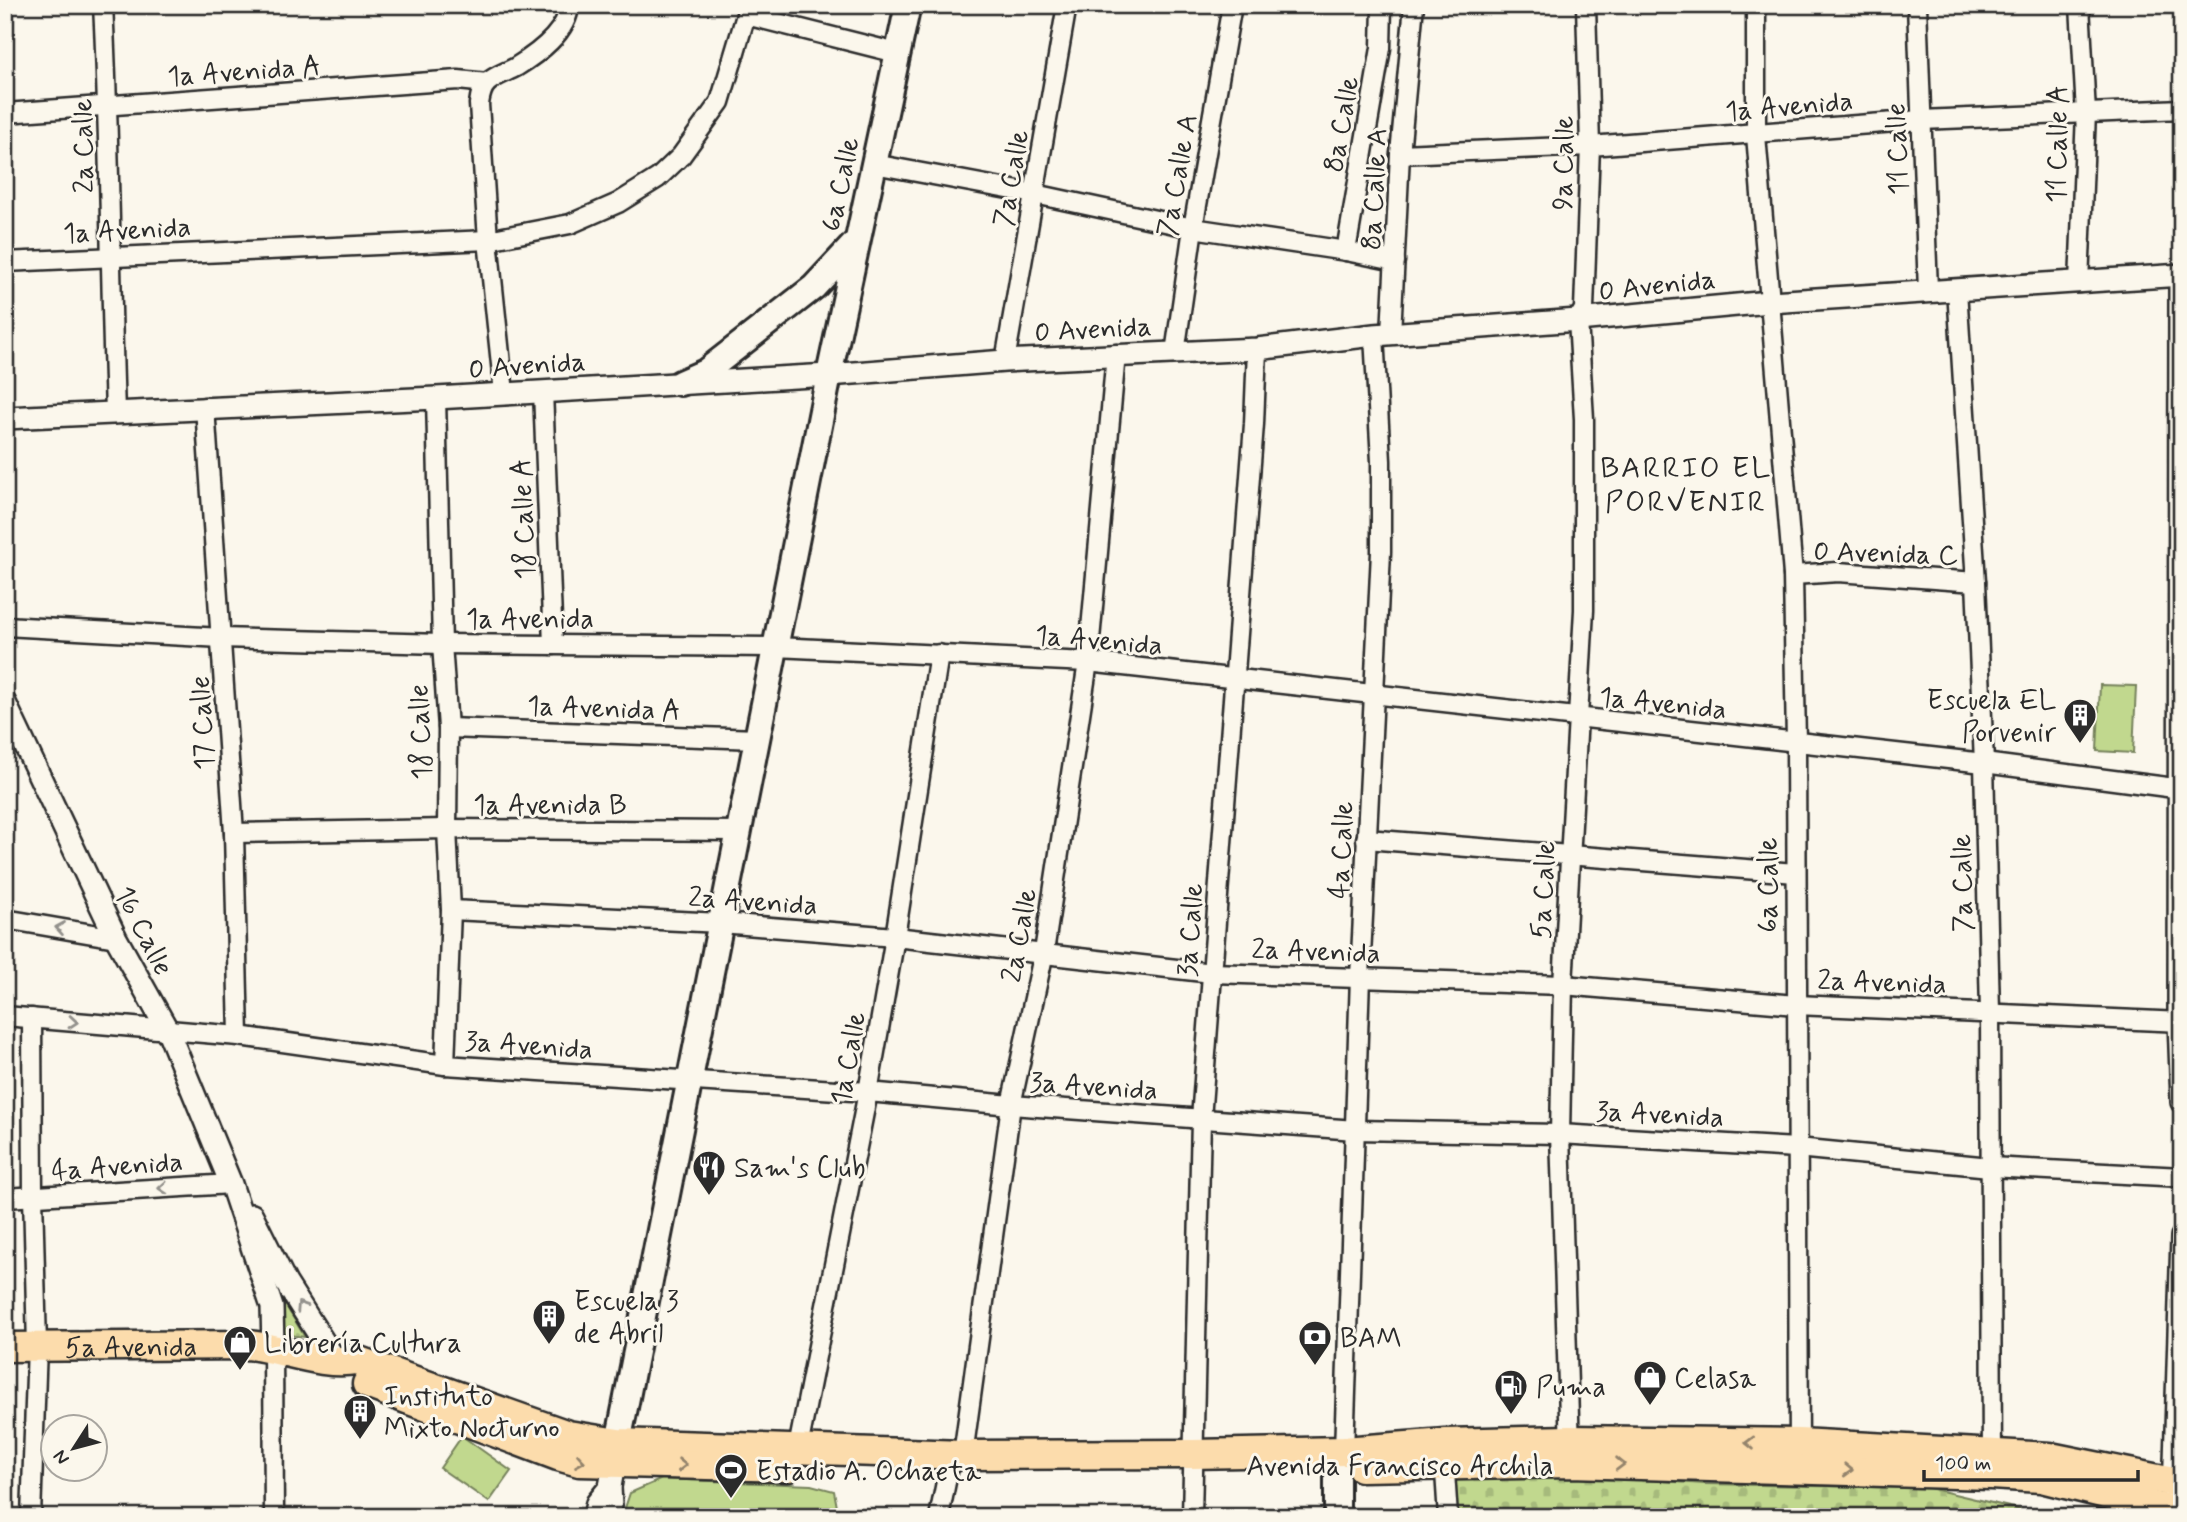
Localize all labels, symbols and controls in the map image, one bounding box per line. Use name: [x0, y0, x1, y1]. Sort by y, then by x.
street label: 1a Avenida A: [166, 49, 322, 96]
street label: 8a Calle: [1316, 73, 1369, 175]
street label: 1a Avenida: [1724, 83, 1855, 132]
street label: 11 Calle A: [2039, 85, 2078, 203]
street label: 2a Calle: [65, 98, 104, 194]
street label: 11 Calle: [1878, 102, 1919, 196]
street label: 7a Calle A: [1149, 111, 1207, 240]
street label: 9a Calle: [1545, 115, 1584, 211]
street label: 7a Calle: [986, 127, 1039, 230]
street label: 8a Calle A: [1354, 127, 1397, 251]
street label: 6a Calle: [813, 134, 869, 235]
street label: 1a Avenida: [62, 210, 192, 253]
street label: 0 Avenida: [1597, 262, 1717, 311]
street label: 0 Avenida: [1034, 309, 1153, 352]
street label: 0 Avenida: [467, 344, 587, 389]
district label: BARRIO EL PORVENIR: [1600, 449, 1772, 522]
street label: 18 Calle A: [504, 458, 545, 580]
street label: 0 Avenida C: [1813, 533, 1959, 576]
street label: 1a Avenida: [466, 602, 594, 639]
street label: 1a Avenida: [1033, 617, 1164, 666]
street label: 17 Calle: [183, 675, 224, 771]
street label: 1a Avenida: [1597, 679, 1728, 730]
street label: 18 Calle: [401, 683, 442, 780]
place label: Escuela EL Porvenir: [1927, 683, 2057, 752]
street label: 1a Avenida A: [526, 688, 681, 731]
building icon: Escuela EL Porvenir: [2061, 696, 2099, 745]
street label: 1a Avenida B: [473, 788, 627, 825]
street label: 4a Calle: [1321, 800, 1364, 900]
street label: 7a Calle: [1944, 834, 1983, 932]
street label: 6a Calle: [1751, 837, 1788, 933]
street label: 5a Calle: [1523, 840, 1566, 940]
street label: 16 Calle: [105, 880, 181, 982]
street label: 2a Avenida: [687, 880, 819, 925]
street label: 3a Calle: [1170, 882, 1213, 978]
street label: 2a Calle: [994, 885, 1047, 985]
one-way arrow: [54, 921, 66, 936]
street label: 2a Avenida: [1251, 932, 1381, 973]
street label: 2a Avenida: [1817, 963, 1947, 1004]
street label: 1a Calle: [823, 1009, 876, 1108]
one-way arrow: [68, 1014, 79, 1029]
street label: 3a Avenida: [464, 1024, 594, 1069]
street label: 3a Avenida: [1029, 1065, 1159, 1110]
street label: 3a Avenida: [1595, 1094, 1725, 1137]
street label: 4a Avenida: [50, 1144, 184, 1191]
restaurant icon: Sam's Club: [690, 1148, 728, 1197]
place label: Sam's Club: [734, 1151, 866, 1188]
one-way arrow: [157, 1180, 168, 1195]
place label: Escuela 3 de Abril: [574, 1284, 679, 1353]
building icon: Escuela 3 de Abril: [530, 1297, 568, 1346]
one-way arrow: [296, 1300, 309, 1313]
bank icon: BAM: [1296, 1318, 1334, 1367]
place label: BAM: [1340, 1321, 1402, 1358]
shop icon: Librería Cultura: [221, 1323, 259, 1372]
place label: Librería Cultura: [264, 1326, 462, 1363]
street label: 5a Avenida: [65, 1329, 197, 1368]
shop icon: Celasa: [1631, 1358, 1669, 1407]
place label: Celasa: [1674, 1361, 1756, 1398]
fuel station icon: Puma: [1492, 1367, 1530, 1416]
place label: Puma: [1536, 1370, 1606, 1407]
place label: Instituto Mixto Nocturno: [384, 1379, 560, 1448]
building icon: Instituto Mixto Nocturno: [341, 1392, 379, 1441]
north arrow: [38, 1414, 108, 1484]
one-way arrow: [1744, 1435, 1755, 1450]
scale bar: [1924, 1438, 2138, 1482]
text: N: [48, 1445, 75, 1470]
street label: Avenida Francisco Archila: [1247, 1449, 1553, 1486]
text: 100 m: [1935, 1450, 1991, 1478]
sports icon: Estadio A. Ochaeta: [712, 1451, 750, 1500]
one-way arrow: [574, 1453, 586, 1468]
place label: Estadio A. Ochaeta: [756, 1454, 981, 1491]
one-way arrow: [1615, 1457, 1626, 1472]
one-way arrow: [677, 1458, 688, 1473]
one-way arrow: [1842, 1463, 1853, 1478]

